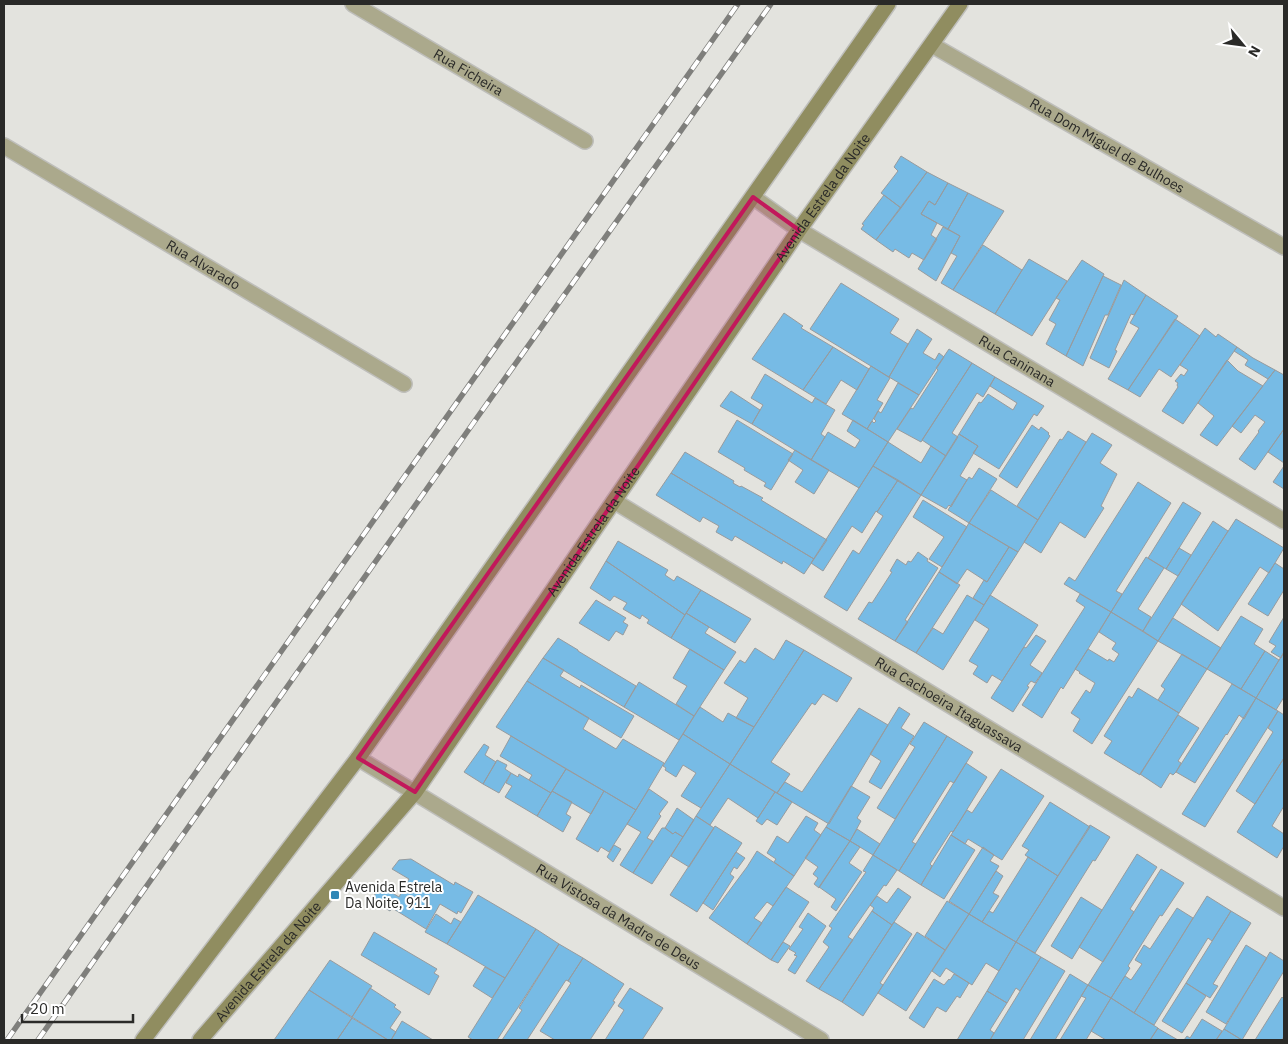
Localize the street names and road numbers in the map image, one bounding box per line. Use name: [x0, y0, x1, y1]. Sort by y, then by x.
street label: Rua Ficheira: [430, 45, 507, 100]
street label: Rua Dom Miguel de Bulhoes: [1026, 94, 1188, 197]
street label: Avenida Estrela da Noite: [771, 129, 874, 265]
street label: Rua Alvarado: [163, 236, 244, 294]
street label: Rua Caninana: [976, 331, 1059, 391]
street label: Avenida Estrela da Noite: [542, 463, 644, 600]
street label: Rua Cachoeira Itaguassava: [872, 653, 1027, 757]
street label: Rua Vistosa da Madre de Deus: [533, 860, 704, 974]
street label: Avenida Estrela da Noite: [211, 897, 325, 1025]

